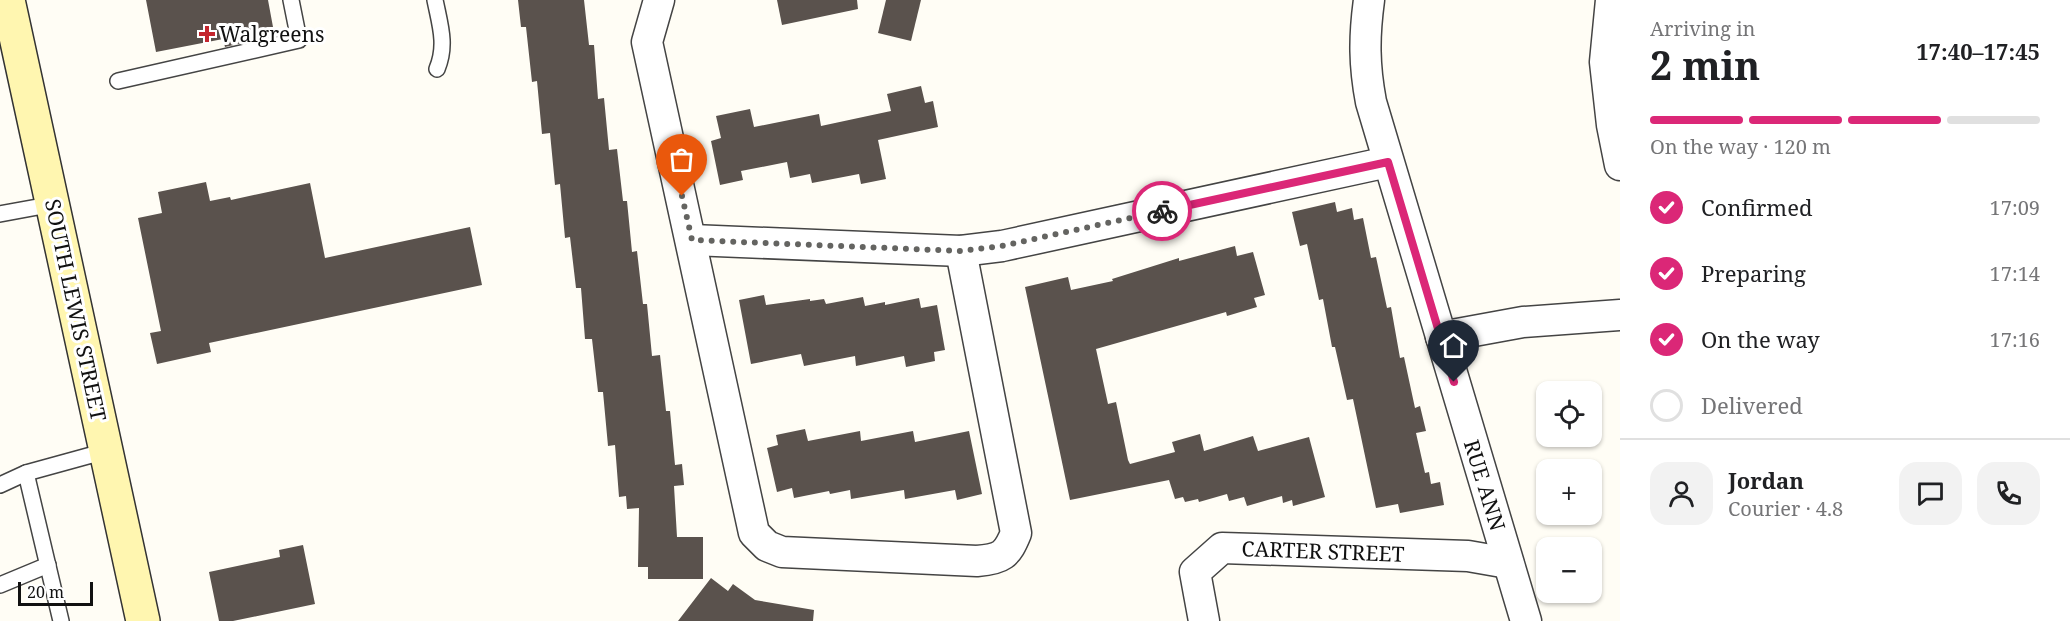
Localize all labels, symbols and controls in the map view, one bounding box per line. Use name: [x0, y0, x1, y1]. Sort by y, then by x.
text: Arriving in: [1650, 15, 1755, 42]
place label: Walgreens: [219, 20, 325, 48]
marker: Walgreens: [200, 27, 214, 41]
text: 17:40–17:45: [1916, 36, 2040, 66]
text: 2 min: [1650, 38, 1760, 91]
text: On the way · 120 m: [1650, 133, 1831, 160]
pin: [656, 134, 707, 196]
icon: bag: [665, 143, 698, 176]
courier: [1132, 181, 1192, 241]
icon: check: [1650, 191, 1683, 224]
text: Confirmed: [1701, 192, 1812, 222]
text: 17:09: [1990, 194, 2040, 221]
icon: bike: [1146, 195, 1179, 228]
street label: SOUTH LEWIS STREET: [39, 197, 113, 424]
icon: check: [1650, 257, 1683, 290]
text: Preparing: [1701, 258, 1806, 288]
text: 17:14: [1990, 260, 2040, 287]
pin: [1428, 320, 1479, 382]
icon: check: [1650, 323, 1683, 356]
text: On the way: [1701, 324, 1820, 354]
text: 17:16: [1990, 326, 2040, 353]
icon: home: [1437, 329, 1470, 362]
map controls: [1536, 381, 1602, 603]
button: locate: [1536, 381, 1602, 447]
text: Delivered: [1701, 390, 1803, 420]
street label: RUE ANN: [1458, 436, 1512, 534]
button: +: [1536, 459, 1602, 525]
button: person: [1650, 462, 1713, 525]
button: chat: [1899, 462, 1962, 525]
button: phone: [1977, 462, 2040, 525]
text: Jordan: [1728, 465, 1804, 495]
text: Courier · 4.8: [1728, 495, 1843, 522]
street label: CARTER STREET: [1241, 534, 1405, 568]
button: −: [1536, 537, 1602, 603]
scale bar: [18, 579, 93, 606]
text: 20 m: [27, 581, 64, 603]

